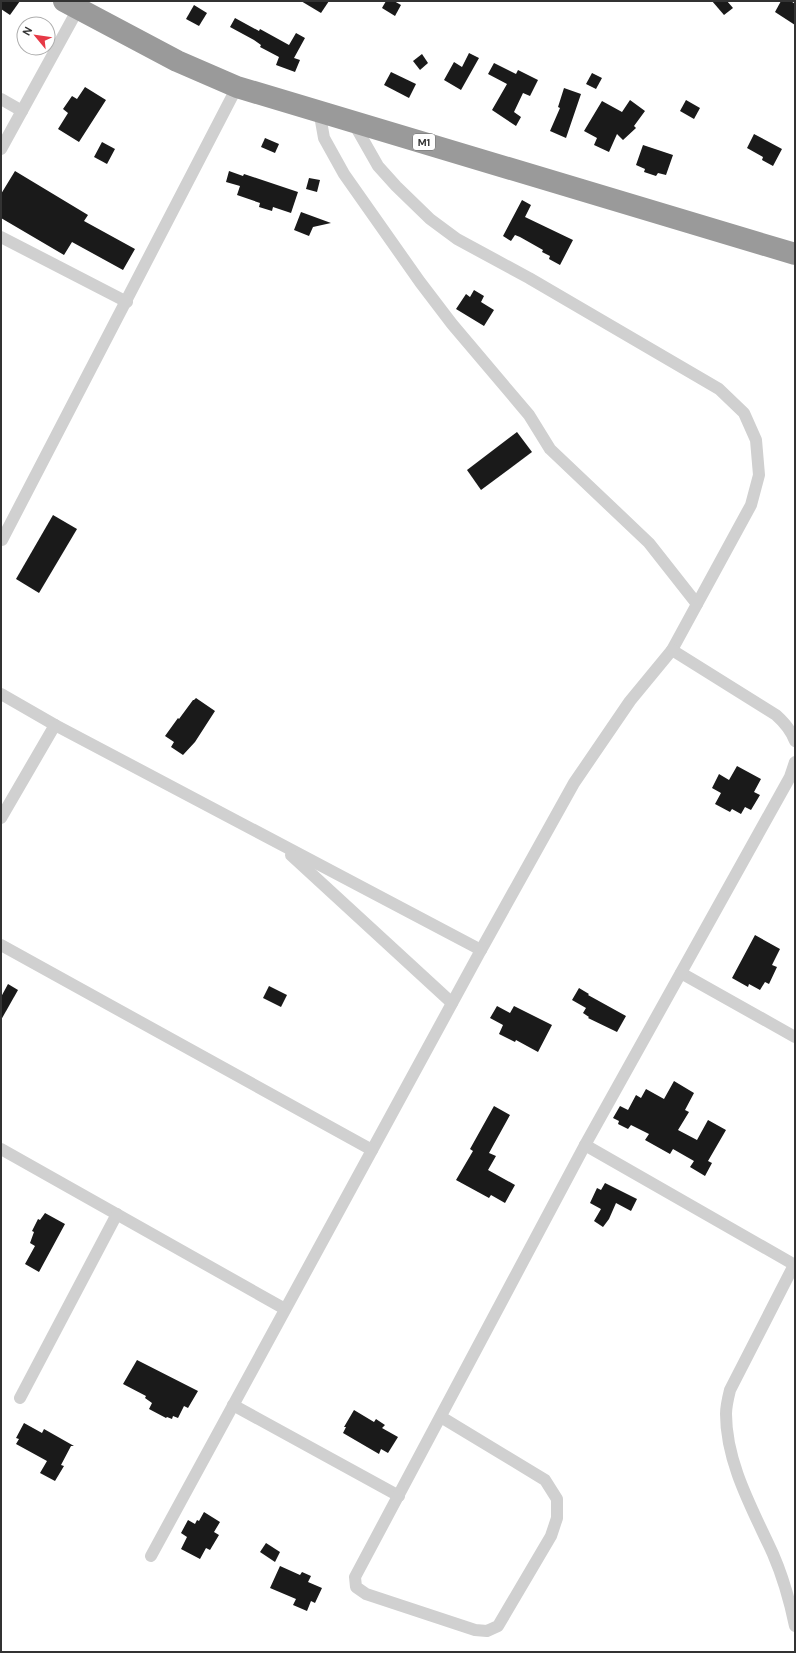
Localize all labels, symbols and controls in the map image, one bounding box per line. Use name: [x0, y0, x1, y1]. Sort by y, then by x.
north arrow: [16, 16, 56, 56]
text: N: [19, 24, 35, 38]
road number: M1: [413, 134, 435, 150]

